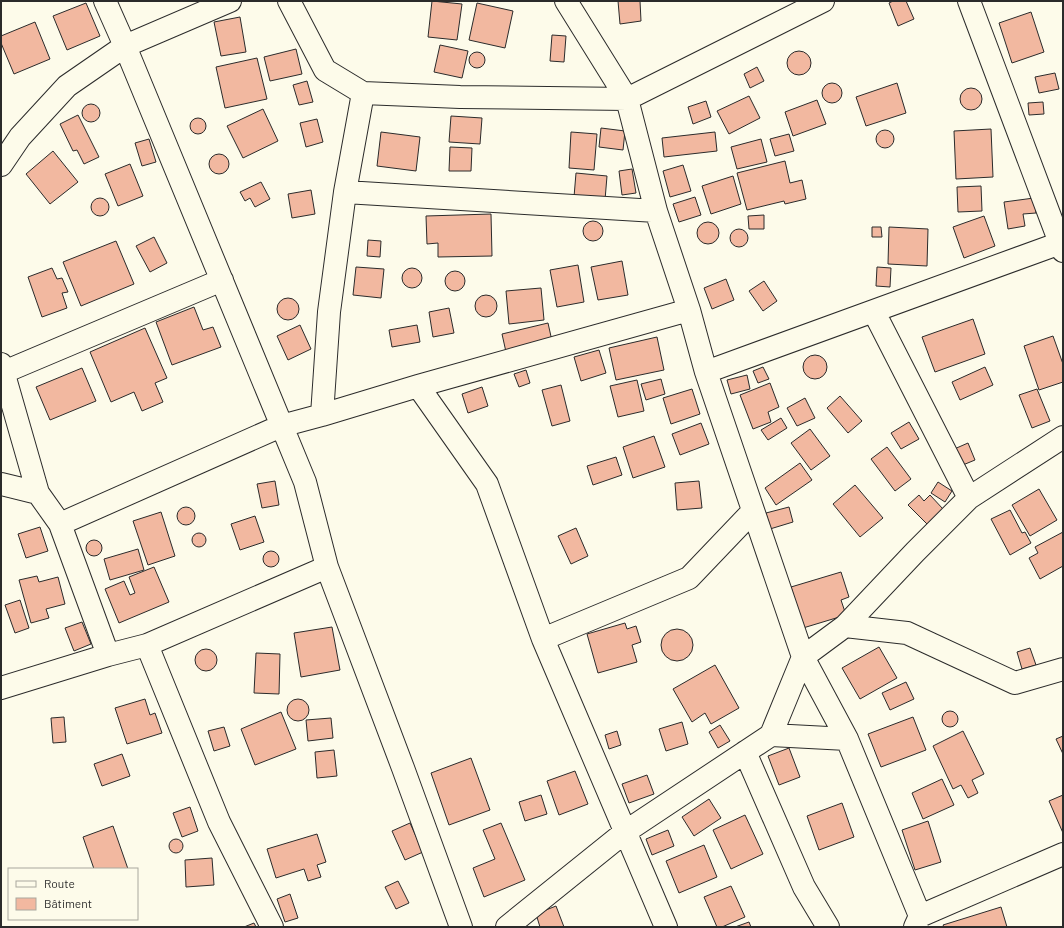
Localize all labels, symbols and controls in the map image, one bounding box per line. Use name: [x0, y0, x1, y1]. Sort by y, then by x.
legend: [8, 868, 138, 920]
text: Route: [44, 876, 75, 890]
text: Bâtiment: [44, 896, 92, 910]

